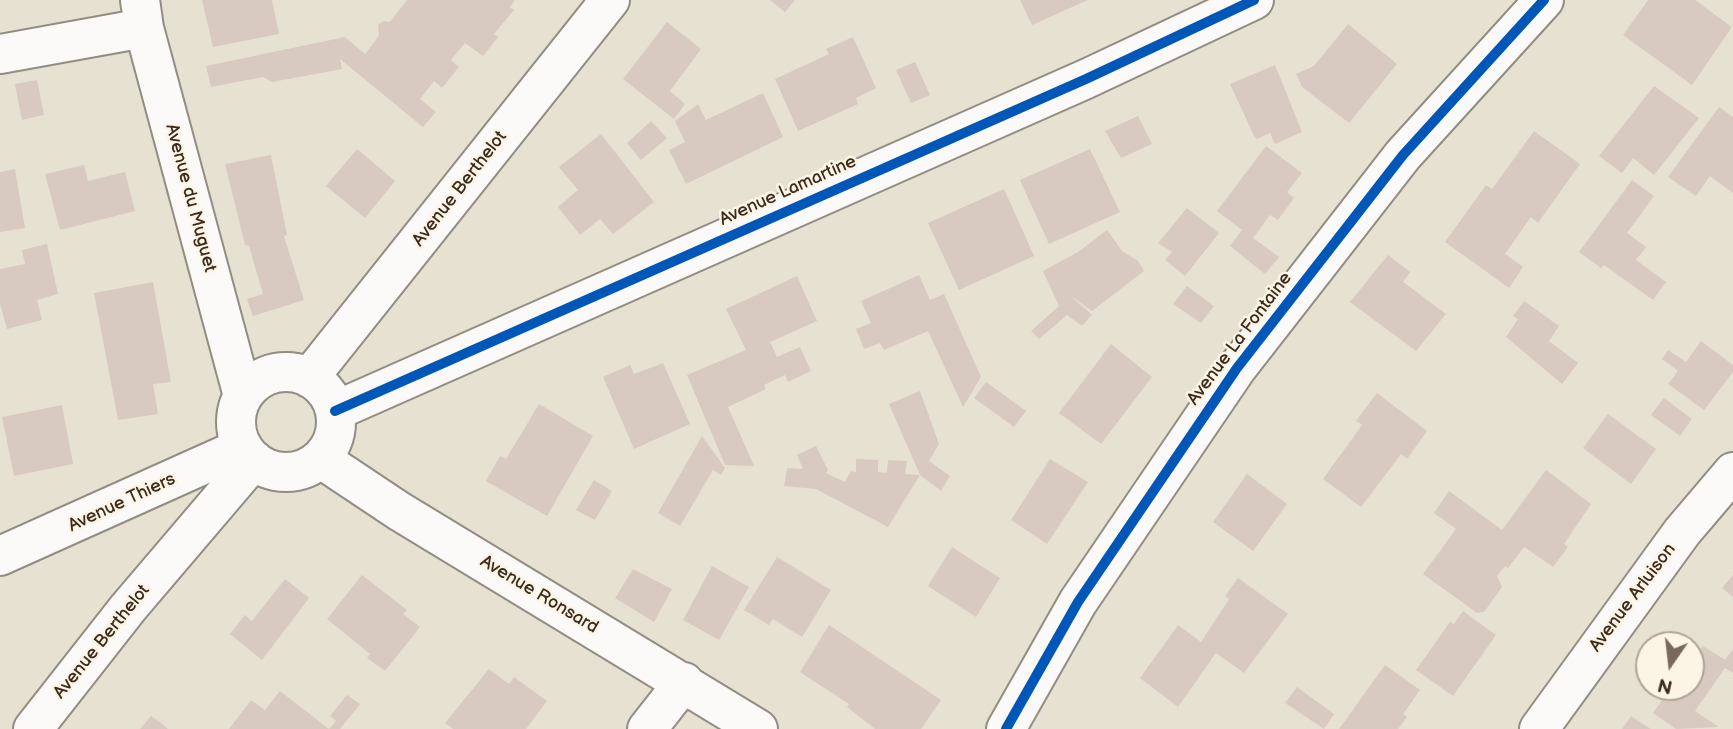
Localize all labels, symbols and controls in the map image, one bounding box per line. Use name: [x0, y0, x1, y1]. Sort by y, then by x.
street label: Avenue du Muguet: [160, 121, 220, 275]
street label: Avenue Berthelot: [408, 127, 512, 251]
street label: Avenue Lamartine: [716, 151, 860, 231]
street label: Avenue La Fontaine: [1183, 268, 1297, 410]
street label: Avenue Thiers: [65, 469, 179, 537]
street label: Avenue Arluison: [1585, 539, 1681, 657]
street label: Avenue Ronsard: [476, 551, 602, 639]
street label: Avenue Berthelot: [49, 581, 155, 703]
north arrow: [1635, 631, 1705, 701]
text: N: [1656, 672, 1675, 698]

